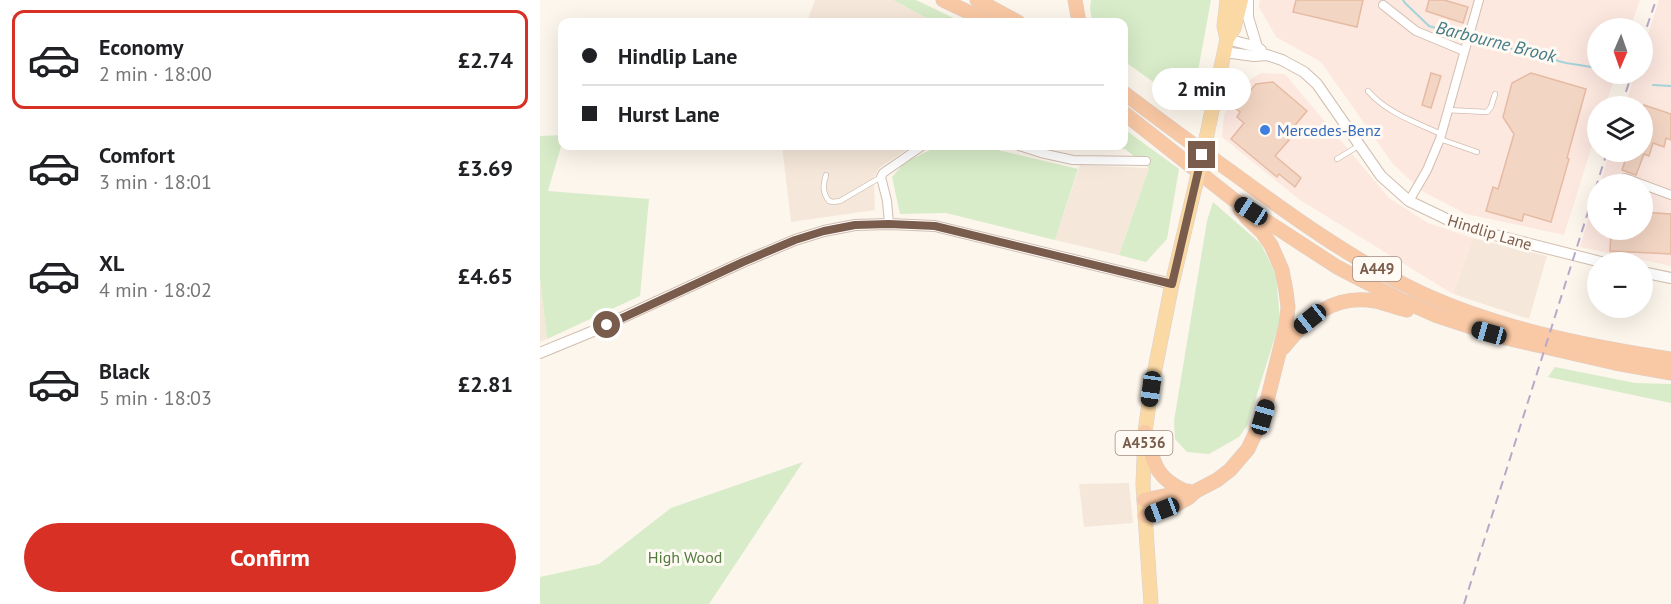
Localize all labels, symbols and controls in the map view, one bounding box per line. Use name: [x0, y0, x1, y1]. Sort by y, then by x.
water label: Barbourne Brook: [1434, 16, 1559, 68]
north arrow: [1587, 18, 1653, 84]
map controls: [1587, 18, 1653, 318]
icon: car: [27, 33, 81, 87]
text: Economy: [99, 33, 183, 61]
text: Hindlip Lane: [618, 42, 737, 70]
text: £2.74: [458, 46, 513, 74]
text: 2 min · 18:00: [99, 61, 212, 87]
callout: 2 min: [1152, 68, 1252, 110]
text: 2 min: [1177, 76, 1226, 102]
button: layers: [1587, 96, 1653, 162]
text: Hurst Lane: [618, 100, 720, 128]
place label: Mercedes-Benz: [1277, 120, 1381, 140]
marker: Mercedes-Benz: [1258, 123, 1272, 137]
icon: car: [27, 141, 81, 195]
text: Comfort: [99, 141, 175, 169]
route end: [1188, 141, 1215, 168]
text: £3.69: [458, 154, 513, 182]
text: 3 min · 18:01: [99, 169, 212, 195]
button: +: [1587, 174, 1653, 240]
car: [1231, 194, 1271, 228]
street label: Hindlip Lane: [1445, 210, 1535, 254]
icon: car: [27, 249, 81, 303]
text: XL: [99, 249, 124, 277]
button: −: [1587, 252, 1653, 318]
road number: A449: [1353, 257, 1401, 281]
text: £4.65: [458, 262, 513, 290]
text: 4 min · 18:02: [99, 277, 212, 303]
car: [1290, 301, 1330, 337]
route start: [593, 311, 620, 338]
car: [1469, 319, 1509, 347]
icon: car: [27, 357, 81, 411]
text: Black: [99, 357, 150, 385]
text: £2.81: [458, 370, 513, 398]
car: [1140, 370, 1162, 408]
text: 5 min · 18:03: [99, 385, 212, 411]
car: [1249, 397, 1277, 437]
road number: A4536: [1116, 431, 1172, 455]
car: [1142, 495, 1182, 525]
button: Confirm: [24, 523, 516, 592]
park label: High Wood: [648, 547, 722, 567]

